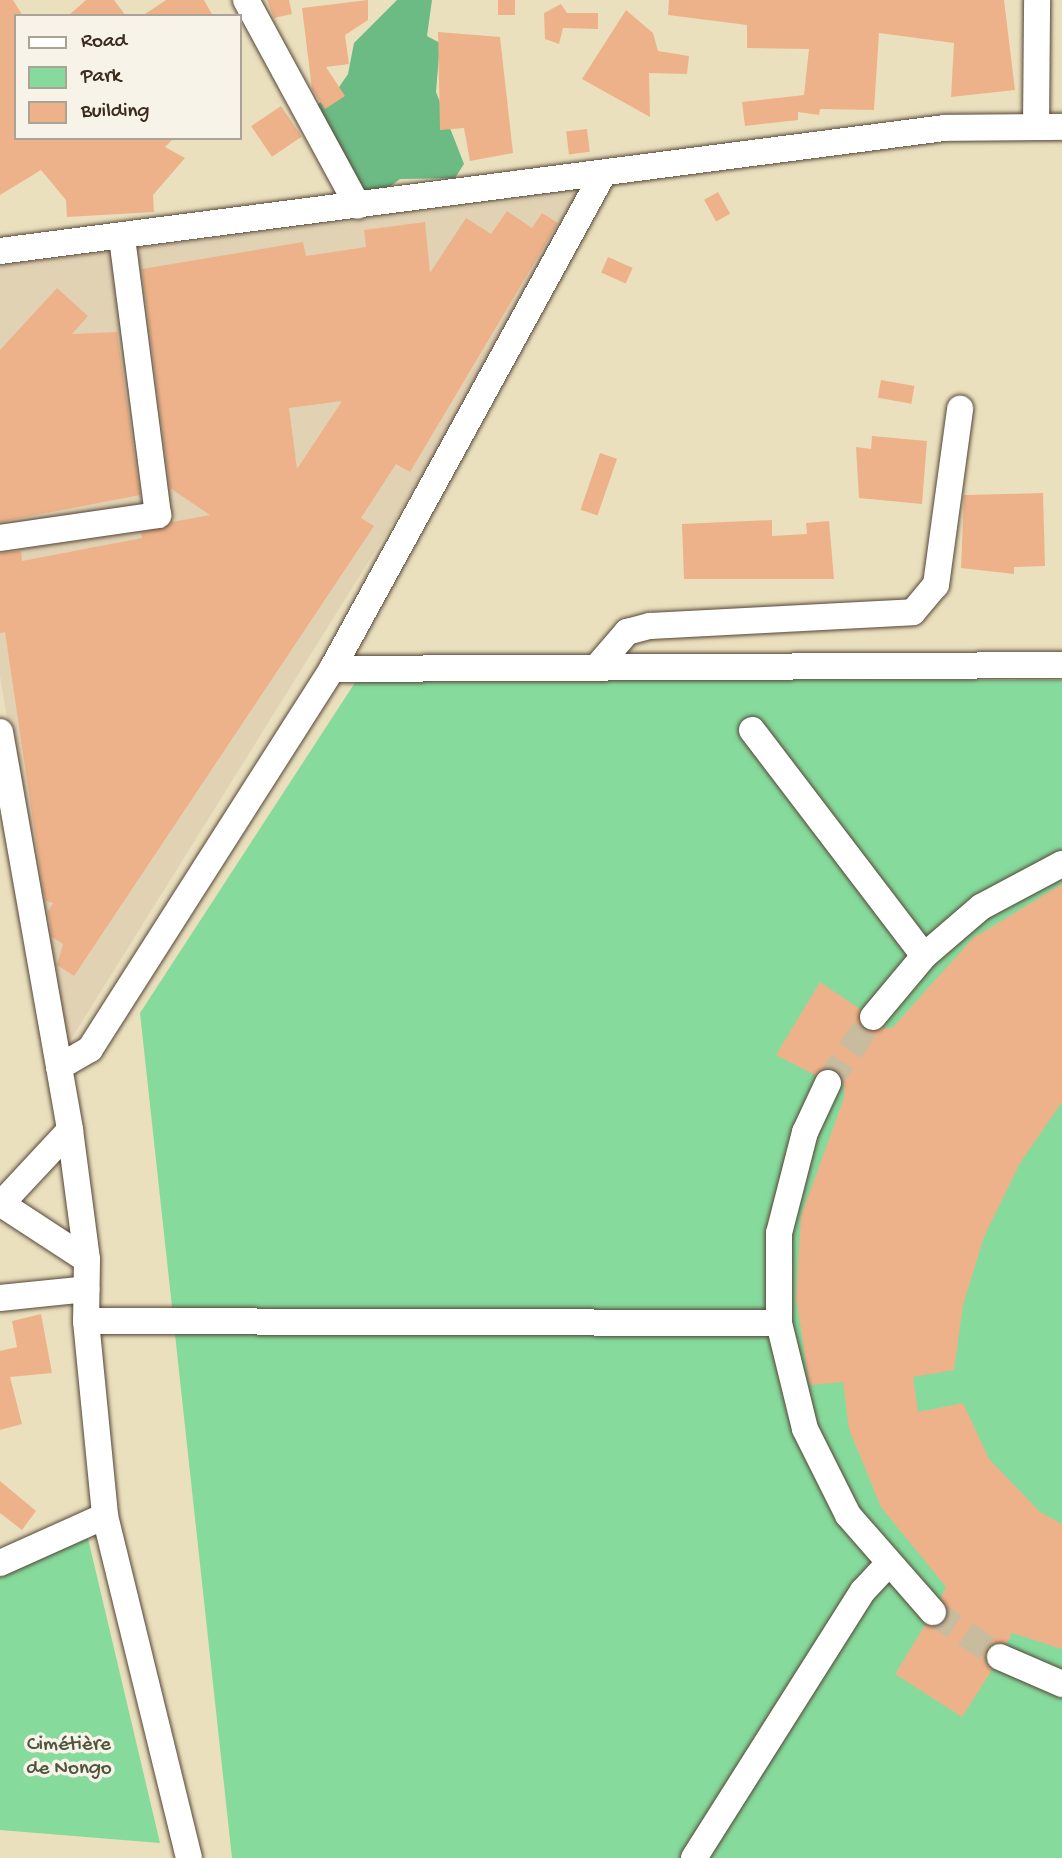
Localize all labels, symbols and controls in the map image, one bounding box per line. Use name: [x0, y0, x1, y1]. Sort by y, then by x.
legend: [14, 14, 242, 140]
text: Road: [81, 30, 127, 55]
text: Park: [81, 65, 121, 90]
text: Building: [81, 100, 150, 125]
park label: Cimétière de Nongo: [26, 1733, 112, 1783]

